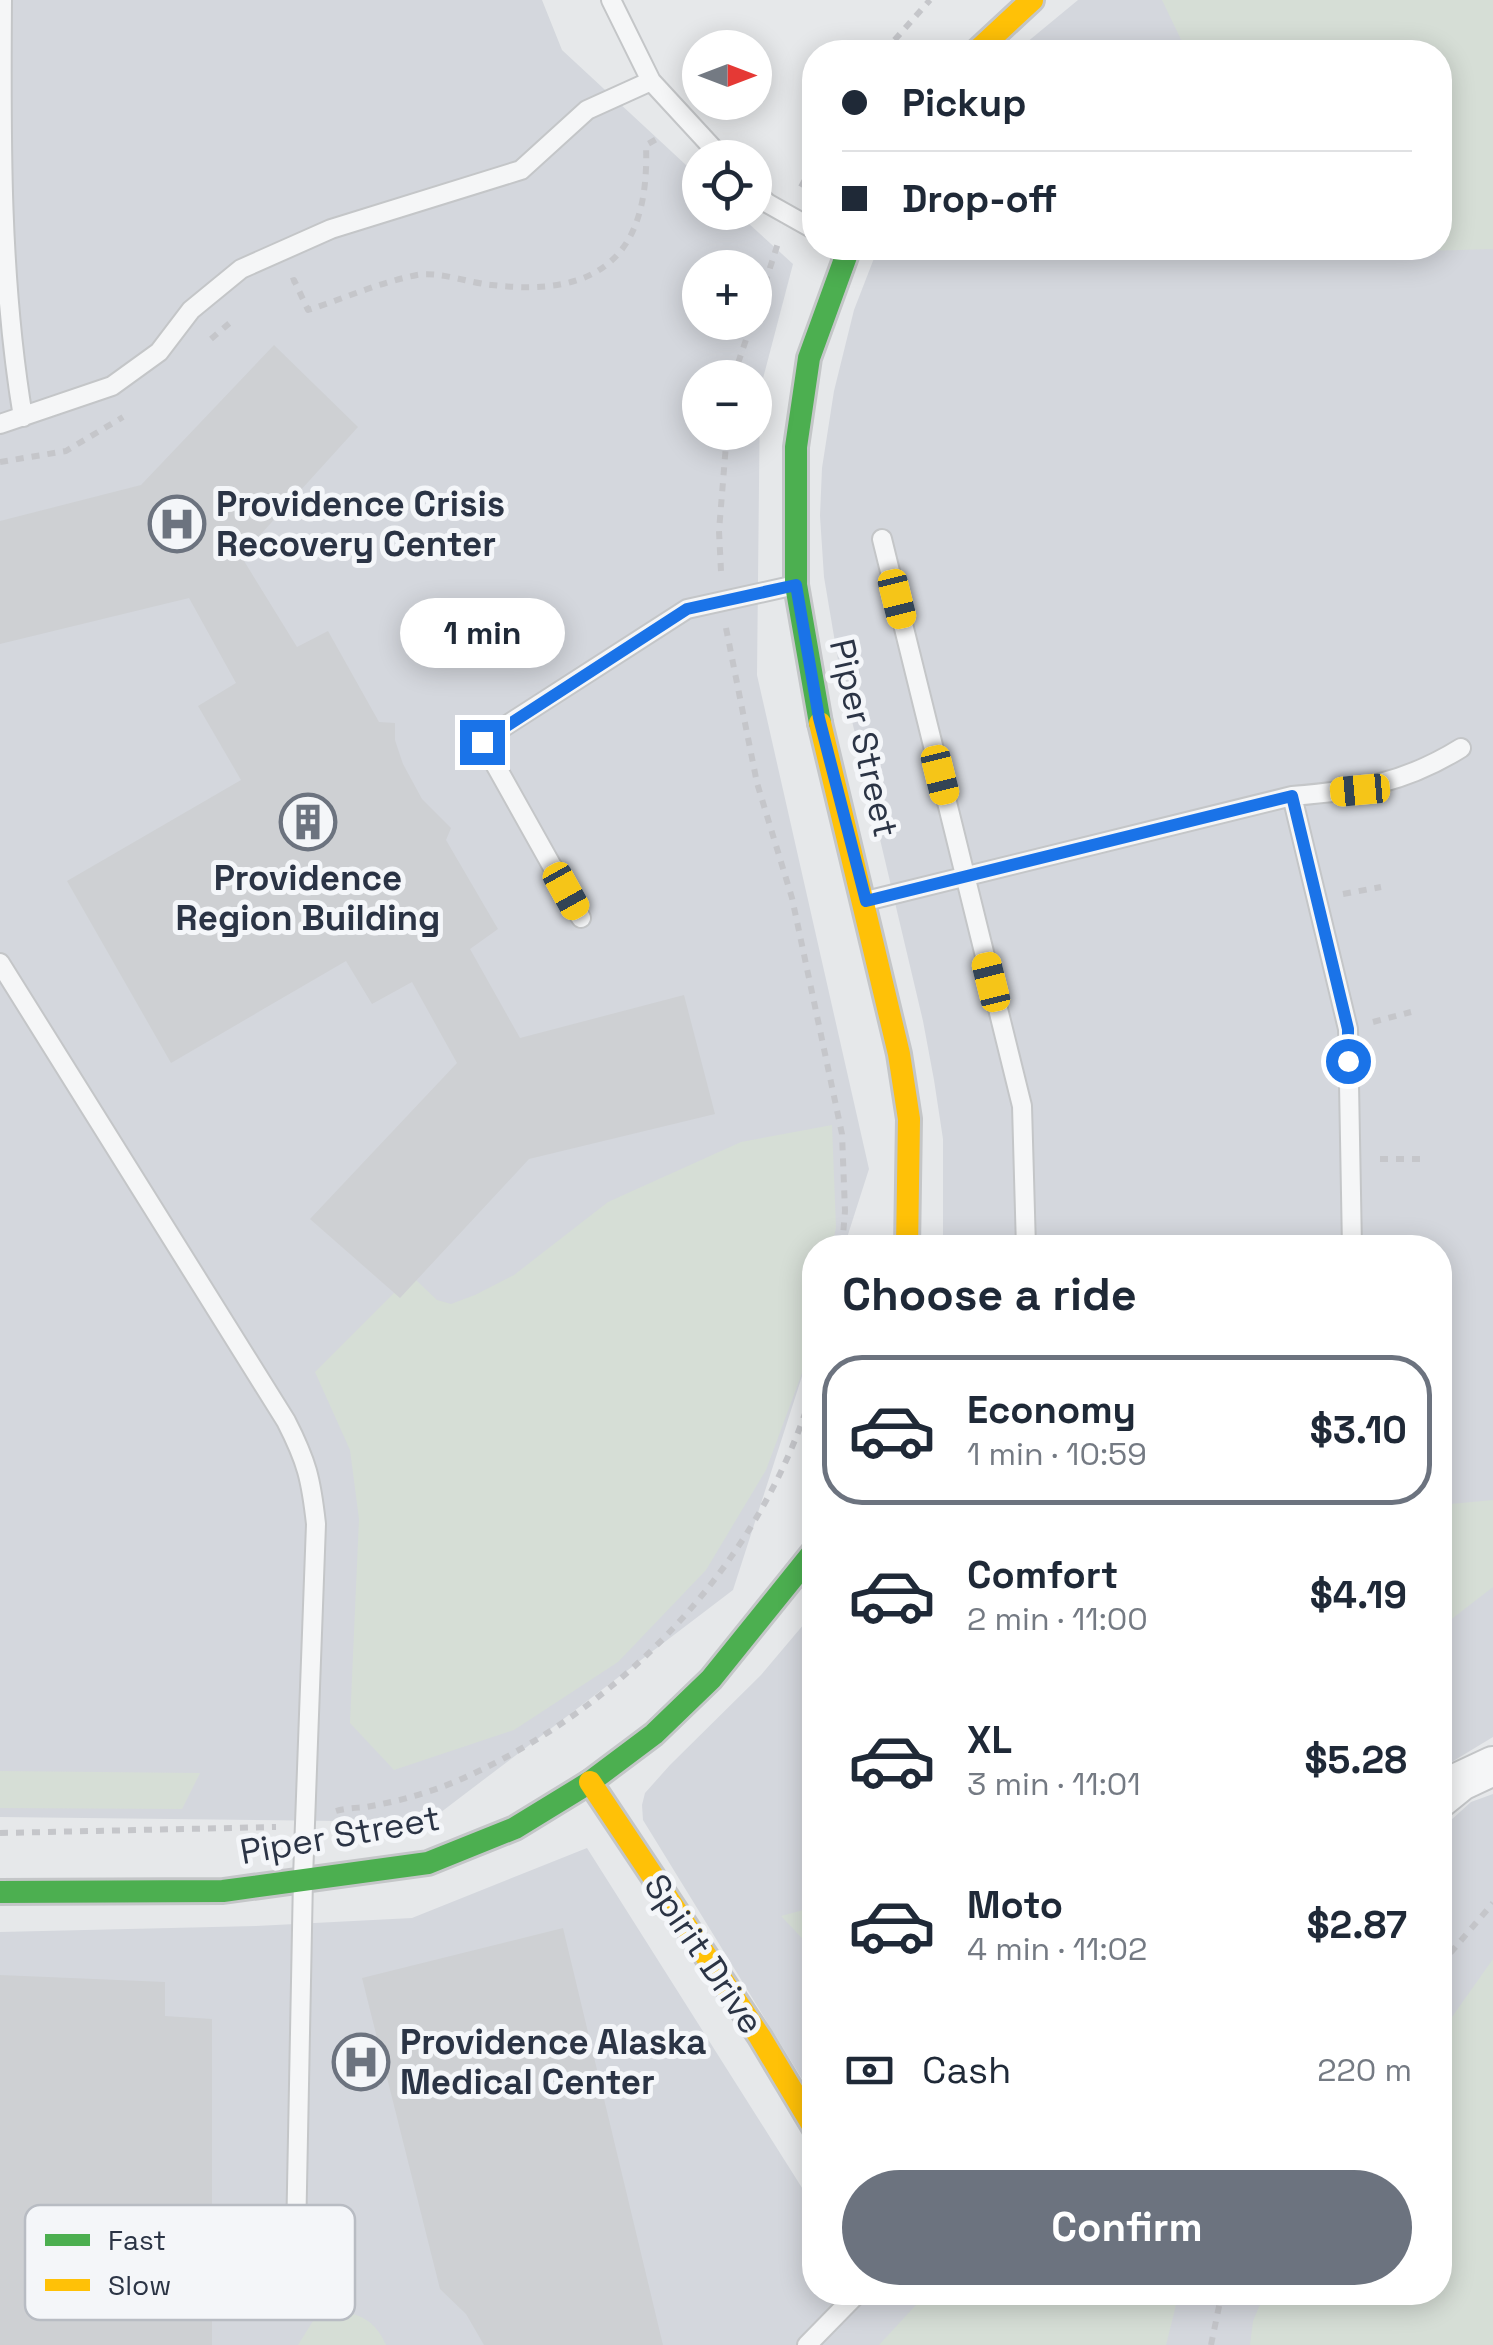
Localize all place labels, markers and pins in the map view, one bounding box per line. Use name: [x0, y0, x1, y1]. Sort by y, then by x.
place label: Providence Crisis Recovery Center: [216, 482, 505, 566]
hospital icon: Providence Crisis Recovery Center: [147, 494, 207, 554]
building icon: Providence Region Building: [278, 792, 338, 852]
place label: Providence Region Building: [176, 856, 440, 940]
place label: Providence Alaska Medical Center: [400, 2020, 707, 2104]
hospital icon: Providence Alaska Medical Center: [331, 2032, 391, 2092]

